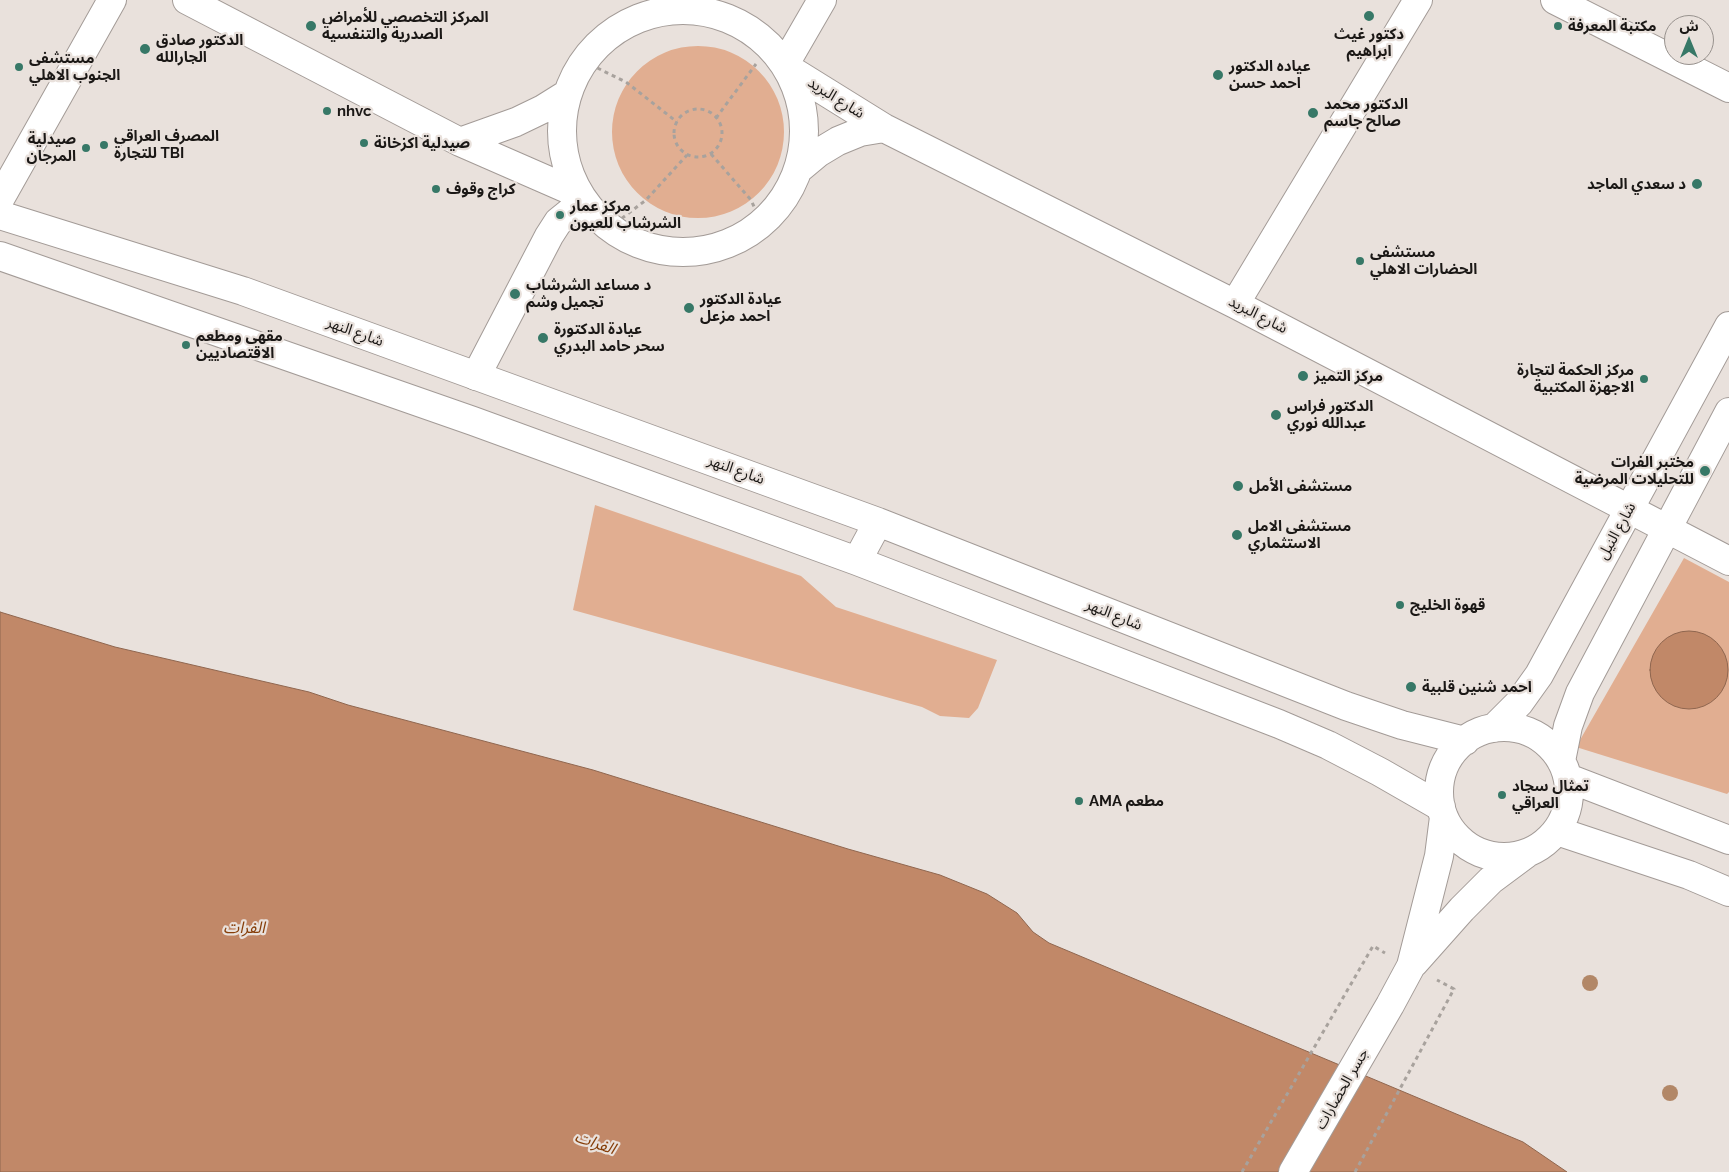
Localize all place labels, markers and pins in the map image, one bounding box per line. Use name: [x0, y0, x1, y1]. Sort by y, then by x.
place label: المركز التخصصي للأمراض الصدرية والتنفسية: [322, 8, 489, 43]
marker: دكتور غيث ابراهيم: [1362, 9, 1376, 23]
place label: مكتبة المعرفة: [1568, 17, 1657, 35]
marker: المركز التخصصي للأمراض الصدرية والتنفسية: [304, 19, 318, 33]
marker: مكتبة المعرفة: [1552, 20, 1564, 32]
place label: دكتور غيث ابراهيم: [1334, 25, 1404, 60]
place label: الدكتور صادق الجارالله: [156, 31, 243, 66]
marker: الدكتور صادق الجارالله: [138, 42, 152, 56]
place label: مستشفى الجنوب الاهلي: [29, 49, 120, 84]
place label: عياده الدكتور احمد حسن: [1229, 57, 1311, 92]
marker: مستشفى الجنوب الاهلي: [13, 61, 25, 73]
marker: عياده الدكتور احمد حسن: [1211, 68, 1225, 82]
place label: ﺍﻟﺪﻛﺘﻮﺭ ﻣﺤﻤﺪ ﺻﺎﻟﺢ ﺟﺎﺳﻢ: [1324, 95, 1408, 130]
place label: nhvc: [337, 102, 371, 120]
marker: nhvc: [321, 105, 333, 117]
marker: ﺍﻟﺪﻛﺘﻮﺭ ﻣﺤﻤﺪ ﺻﺎﻟﺢ ﺟﺎﺳﻢ: [1306, 106, 1320, 120]
place label: المصرف العراقي للتجارة TBI: [114, 127, 219, 162]
place label: صيدلية المرجان: [27, 130, 76, 165]
place label: صيدلية اكزخانة: [374, 134, 470, 152]
marker: صيدلية اكزخانة: [358, 137, 370, 149]
marker: المصرف العراقي للتجارة TBI: [98, 139, 110, 151]
marker: صيدلية المرجان: [80, 142, 92, 154]
place label: د سعدي الماجد: [1587, 175, 1686, 193]
marker: د سعدي الماجد: [1690, 177, 1704, 191]
place label: كراج وقوف: [446, 180, 515, 198]
marker: كراج وقوف: [430, 183, 442, 195]
place label: مركز عمار الشرشاب للعيون: [570, 197, 681, 232]
marker: مركز عمار الشرشاب للعيون: [554, 209, 566, 221]
place label: مستشفى الحضارات الاهلي: [1370, 243, 1477, 278]
marker: مستشفى الحضارات الاهلي: [1354, 255, 1366, 267]
place label: د مساعد الشرشاب تجميل وشم: [526, 276, 651, 311]
marker: د مساعد الشرشاب تجميل وشم: [508, 287, 522, 301]
place label: عيادة الدكتور احمد مزعل: [700, 290, 782, 325]
marker: عيادة الدكتور احمد مزعل: [682, 301, 696, 315]
place label: عيادة الدكتورة سحر حامد البدري: [554, 320, 665, 355]
place label: مقهى ومطعم الاقتصاديين: [196, 327, 283, 362]
marker: عيادة الدكتورة سحر حامد البدري: [536, 331, 550, 345]
marker: مقهى ومطعم الاقتصاديين: [180, 339, 192, 351]
place label: مركز الحكمة لتجارة الاجهزة المكتبية: [1517, 361, 1634, 396]
place label: مركز التميز: [1314, 367, 1383, 385]
marker: مركز التميز: [1296, 369, 1310, 383]
marker: مركز الحكمة لتجارة الاجهزة المكتبية: [1638, 373, 1650, 385]
place label: ﺍﻟﺪﻛﺘﻮﺭ ﻓﺮﺍﺱ ﻋﺒﺪﺍﻟﻠﻪ ﻧﻮﺭﻱ: [1287, 397, 1373, 432]
marker: ﺍﻟﺪﻛﺘﻮﺭ ﻓﺮﺍﺱ ﻋﺒﺪﺍﻟﻠﻪ ﻧﻮﺭﻱ: [1269, 408, 1283, 422]
place label: مختبر الفرات للتحليلات المرضية: [1575, 453, 1694, 488]
marker: مختبر الفرات للتحليلات المرضية: [1698, 464, 1712, 478]
place label: مستشفى الأمل: [1249, 477, 1352, 495]
marker: مستشفى الأمل: [1231, 479, 1245, 493]
place label: مستشفى الامل الاستثماري: [1248, 517, 1351, 552]
marker: مستشفى الامل الاستثماري: [1230, 528, 1244, 542]
place label: قهوة الخليج: [1410, 596, 1485, 614]
marker: قهوة الخليج: [1394, 599, 1406, 611]
place label: احمد شنين قلبية: [1422, 678, 1532, 696]
marker: احمد شنين قلبية: [1404, 680, 1418, 694]
place label: تمثال سجاد العراقي: [1512, 777, 1589, 812]
marker: تمثال سجاد العراقي: [1496, 789, 1508, 801]
place label: AMA مطعم: [1089, 792, 1164, 810]
marker: AMA مطعم: [1073, 795, 1085, 807]

